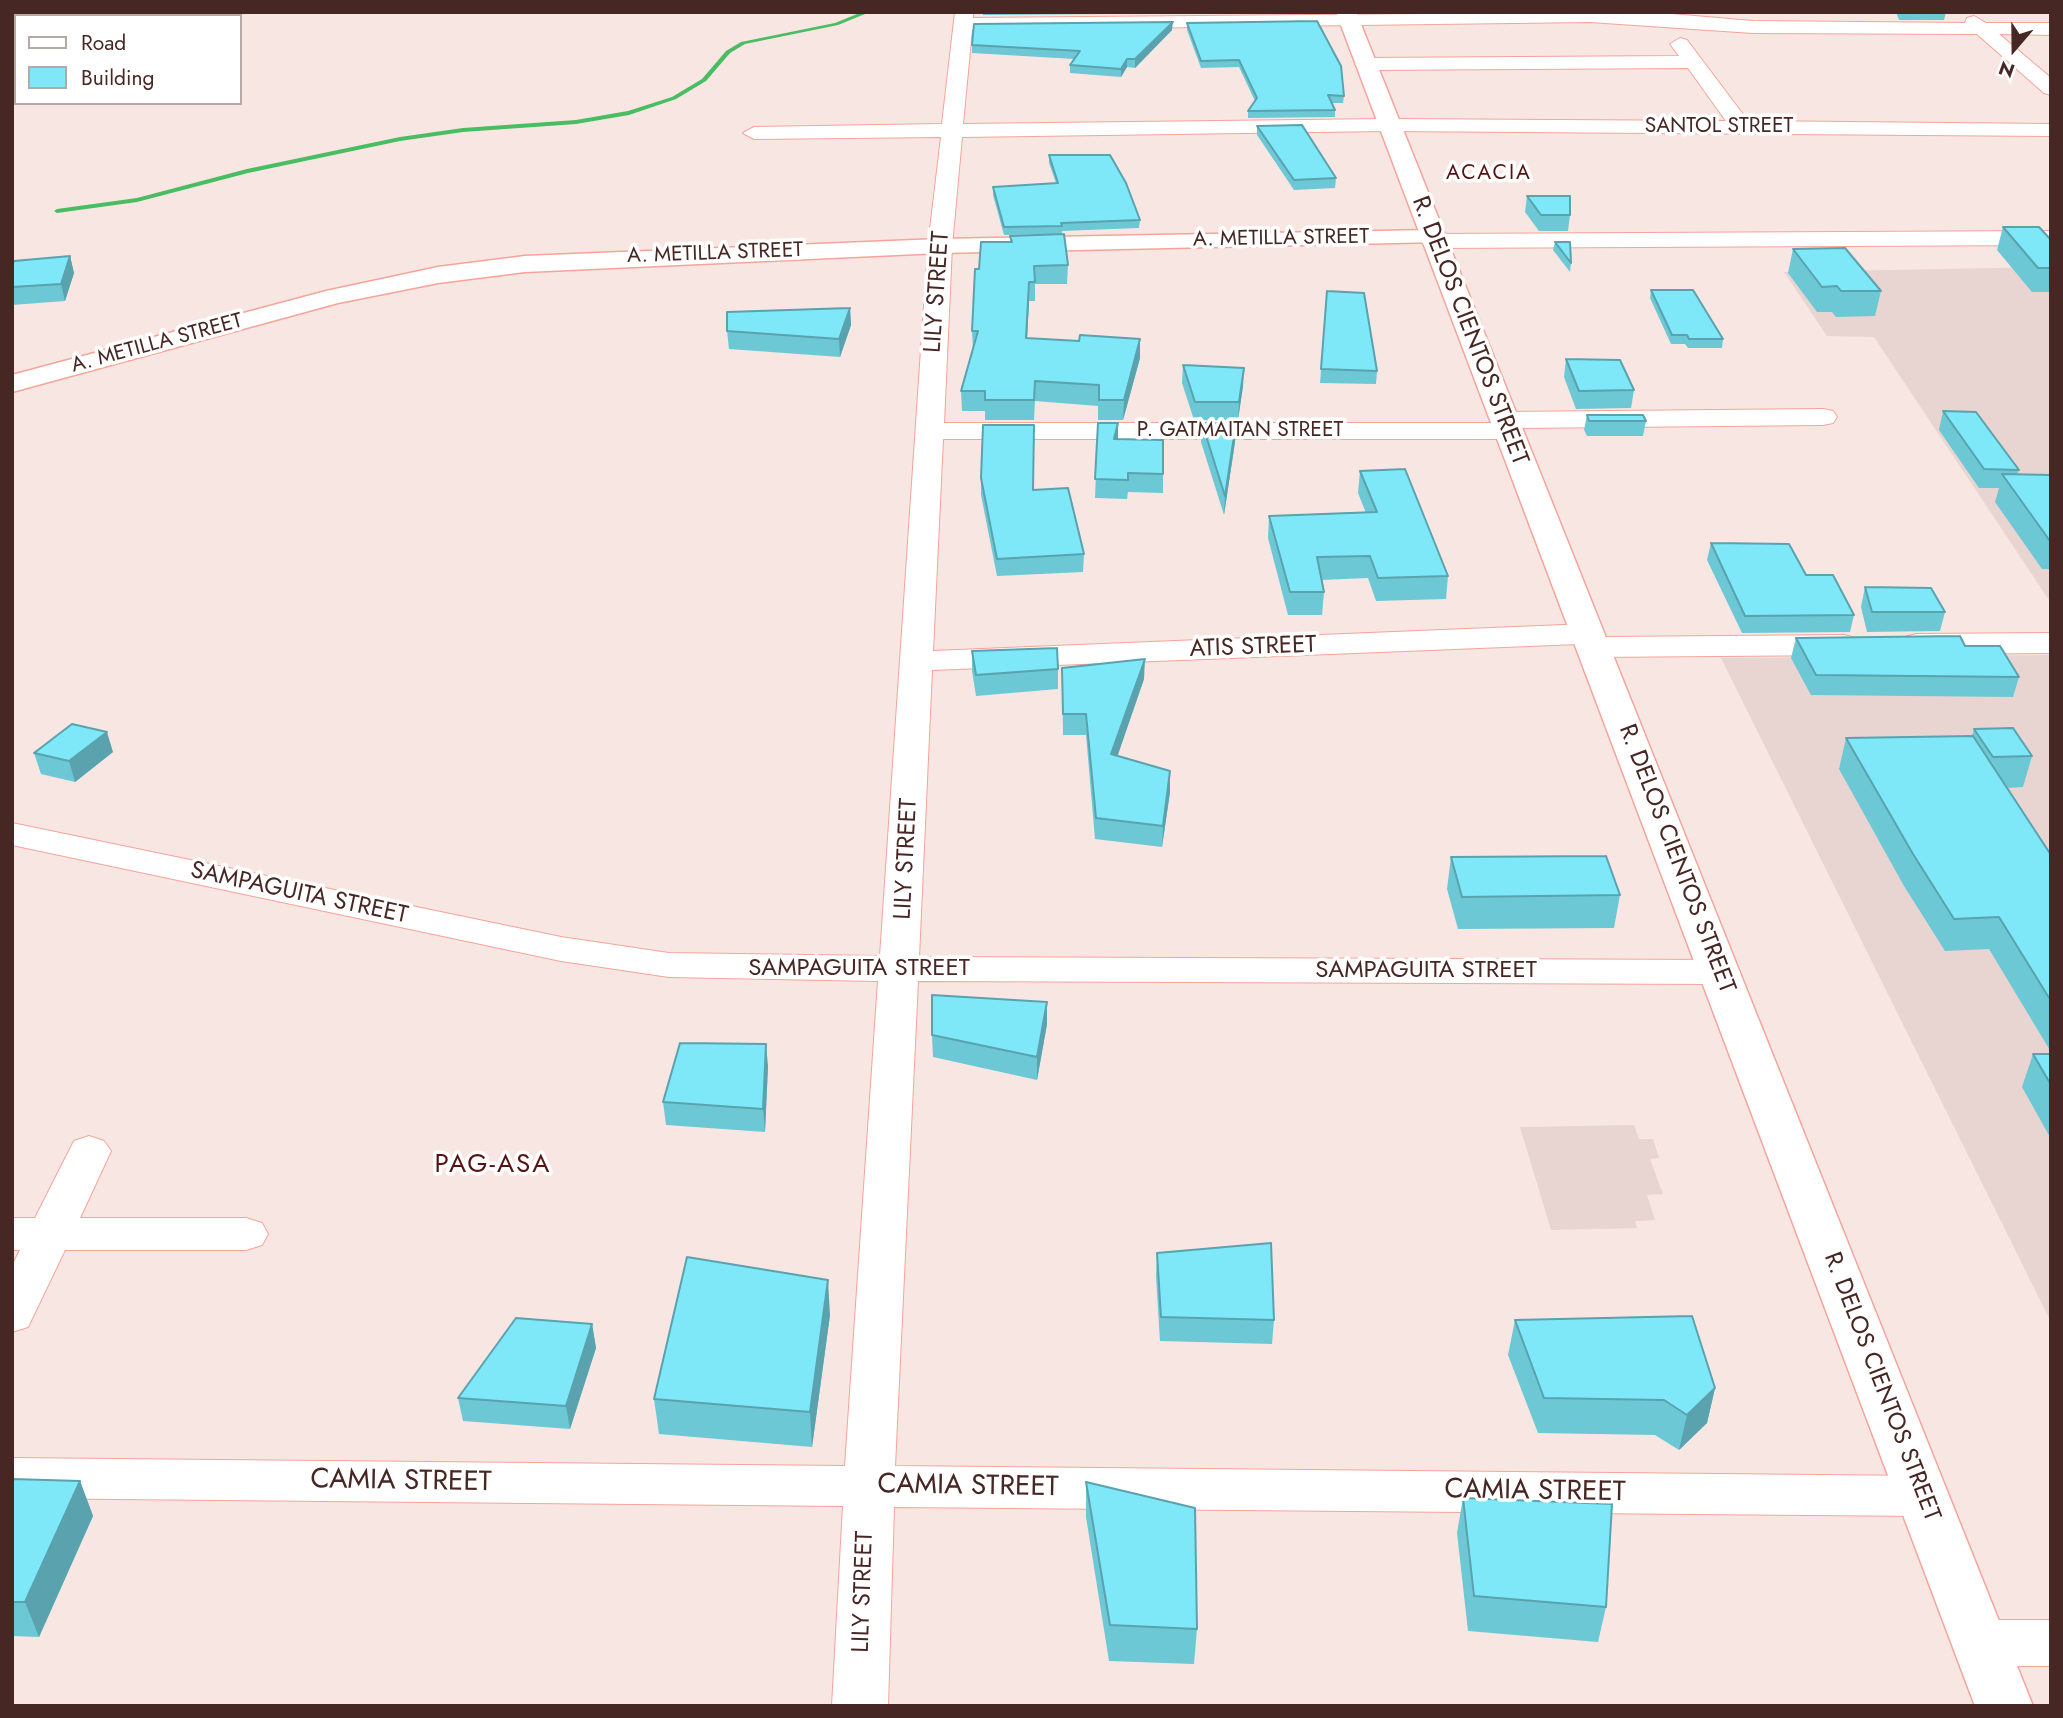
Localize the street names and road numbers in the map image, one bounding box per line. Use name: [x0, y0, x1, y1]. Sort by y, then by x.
street label: SANTOL STREET: [1645, 114, 1793, 140]
street label: R. DELOS CIENTOS STREET: [1404, 193, 1534, 469]
street label: A. METILLA STREET: [1193, 225, 1369, 253]
street label: LILY STREET: [919, 230, 957, 354]
street label: A. METILLA STREET: [627, 238, 803, 270]
street label: A. METILLA STREET: [69, 309, 245, 379]
street label: P. GATMAITAN STREET: [1137, 418, 1343, 444]
street label: ATIS STREET: [1189, 631, 1317, 665]
street label: R. DELOS CIENTOS STREET: [1611, 721, 1741, 997]
street label: LILY STREET: [889, 797, 925, 921]
street label: SAMPAGUITA STREET: [188, 857, 410, 931]
street label: SAMPAGUITA STREET: [748, 955, 970, 983]
street label: SAMPAGUITA STREET: [1315, 957, 1537, 985]
street label: R. DELOS CIENTOS STREET: [1816, 1249, 1946, 1525]
street label: CAMIA STREET: [310, 1464, 492, 1500]
street label: CAMIA STREET: [877, 1469, 1059, 1505]
street label: CAMIA STREET: [1444, 1474, 1626, 1510]
street label: LILY STREET: [847, 1531, 881, 1653]

